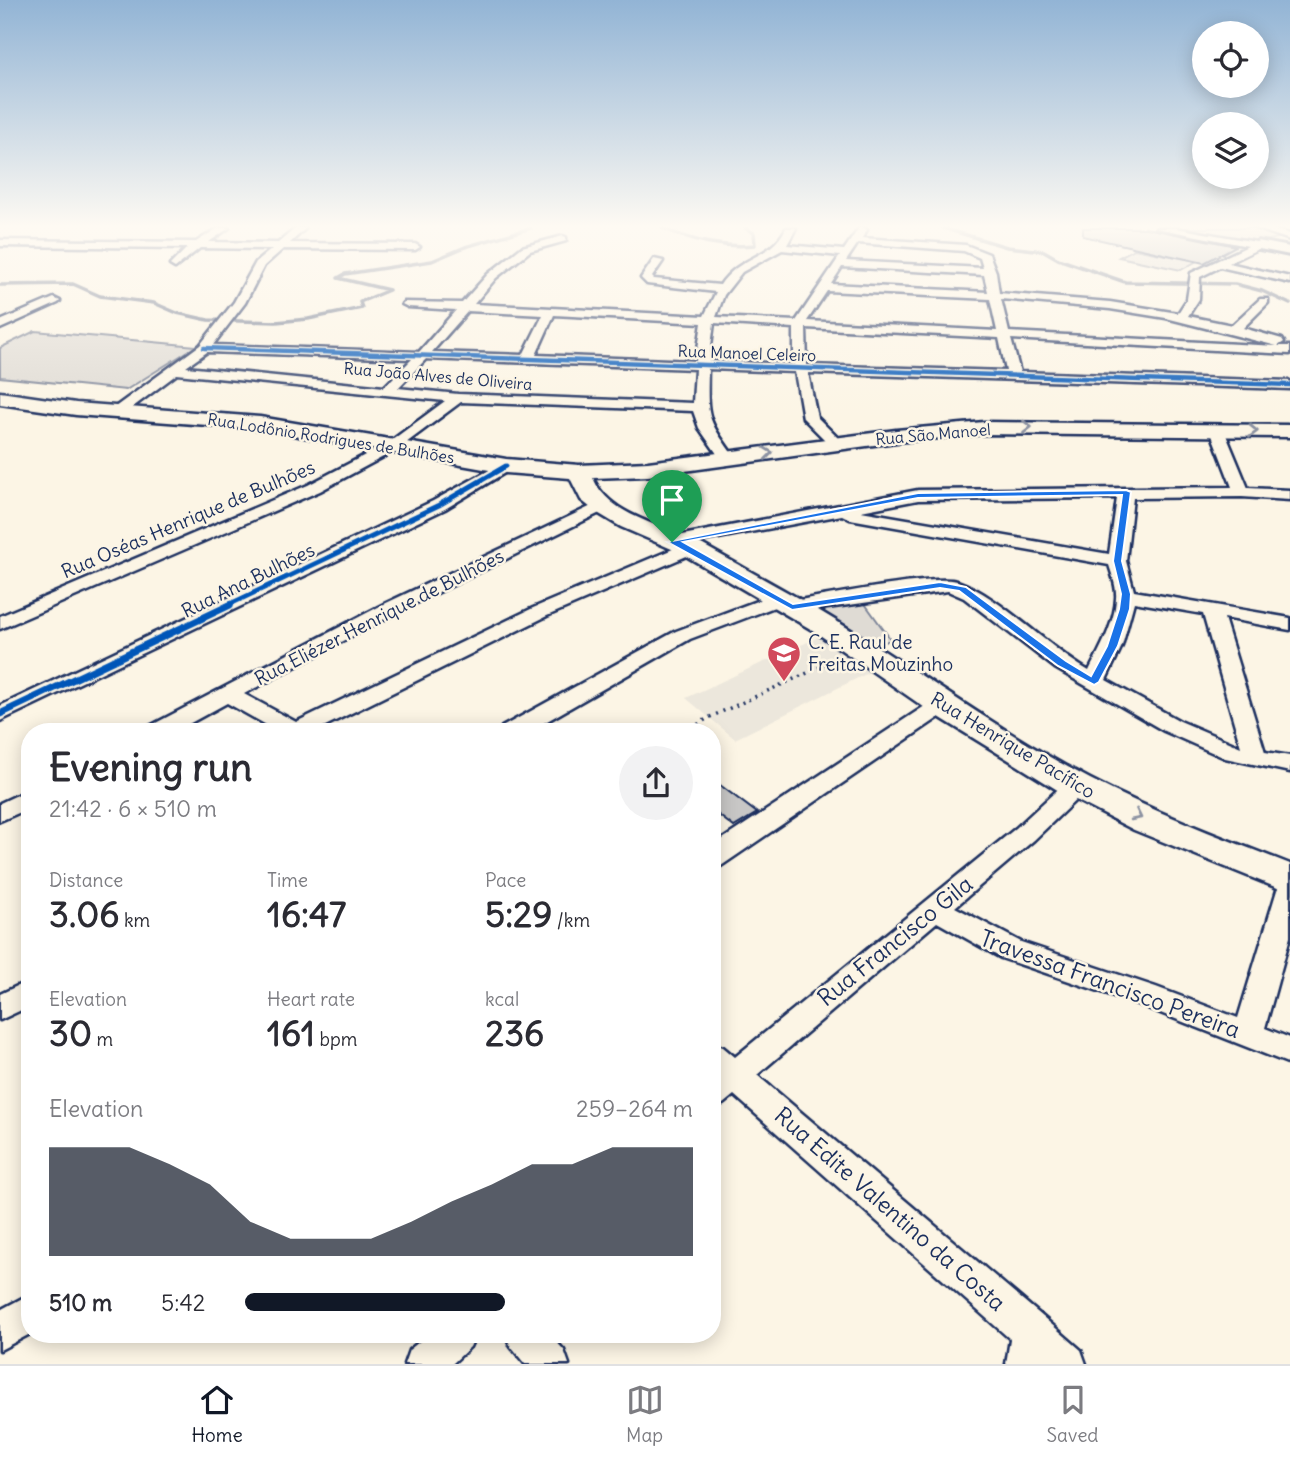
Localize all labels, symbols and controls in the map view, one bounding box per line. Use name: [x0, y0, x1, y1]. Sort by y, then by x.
map controls: [1192, 21, 1269, 189]
button: locate: [1192, 21, 1269, 98]
button: layers: [1192, 112, 1269, 189]
street label: Rua Manoel Celeiro: [677, 341, 817, 365]
street label: Rua João Alves de Oliveira: [343, 358, 533, 394]
street label: Rua Lodônio Rodrigues de Bulhões: [206, 409, 456, 467]
street label: Rua São Manoel: [875, 419, 991, 449]
one-way arrow: [1022, 419, 1033, 435]
one-way arrow: [1248, 423, 1259, 438]
one-way arrow: [763, 445, 774, 460]
street label: Rua Oséas Henrique de Bulhões: [58, 455, 318, 583]
pin: [642, 470, 702, 542]
icon: arrive: [653, 481, 691, 519]
street label: Rua Ana Bulhões: [177, 537, 319, 623]
street label: Rua Eliézer Henrique de Bulhões: [250, 543, 508, 691]
place label: C. E. Raul de Freitas Mouzinho: [808, 630, 953, 676]
school or university icon: C. E. Raul de Freitas Mouzinho: [765, 634, 803, 683]
street label: Rua Henrique Pacífico: [926, 686, 1100, 804]
text: Evening run: [49, 744, 252, 791]
button: share: [619, 746, 693, 820]
text: 21:42 · 6 × 510 m: [49, 794, 217, 823]
one-way arrow: [1130, 808, 1142, 822]
text: Distance: [49, 868, 123, 892]
text: Time: [267, 868, 308, 892]
text: Pace: [485, 868, 526, 892]
street label: Rua Francisco Gila: [811, 869, 978, 1012]
text: 3.06: [49, 892, 119, 936]
text: 16:47: [267, 892, 346, 936]
text: 5:29: [485, 892, 552, 936]
text: km: [119, 908, 150, 932]
text: /km: [552, 908, 590, 932]
street label: Travessa Francisco Pereira: [976, 923, 1244, 1044]
text: Elevation: [49, 987, 127, 1011]
text: Heart rate: [267, 987, 355, 1011]
text: kcal: [485, 987, 519, 1011]
text: 30: [49, 1011, 92, 1055]
text: 161: [267, 1011, 315, 1055]
text: 236: [485, 1011, 544, 1055]
text: m: [92, 1027, 113, 1051]
text: bpm: [315, 1027, 358, 1051]
text: Elevation: [49, 1094, 143, 1123]
text: 259–264 m: [576, 1094, 693, 1123]
street label: Rua Edite Valentino da Costa: [769, 1100, 1012, 1317]
text: 510 m: [49, 1288, 112, 1317]
text: 5:42: [161, 1288, 205, 1317]
tab: Home: [191, 1381, 243, 1447]
tab: Map: [626, 1381, 664, 1447]
tab: Saved: [1047, 1381, 1099, 1447]

